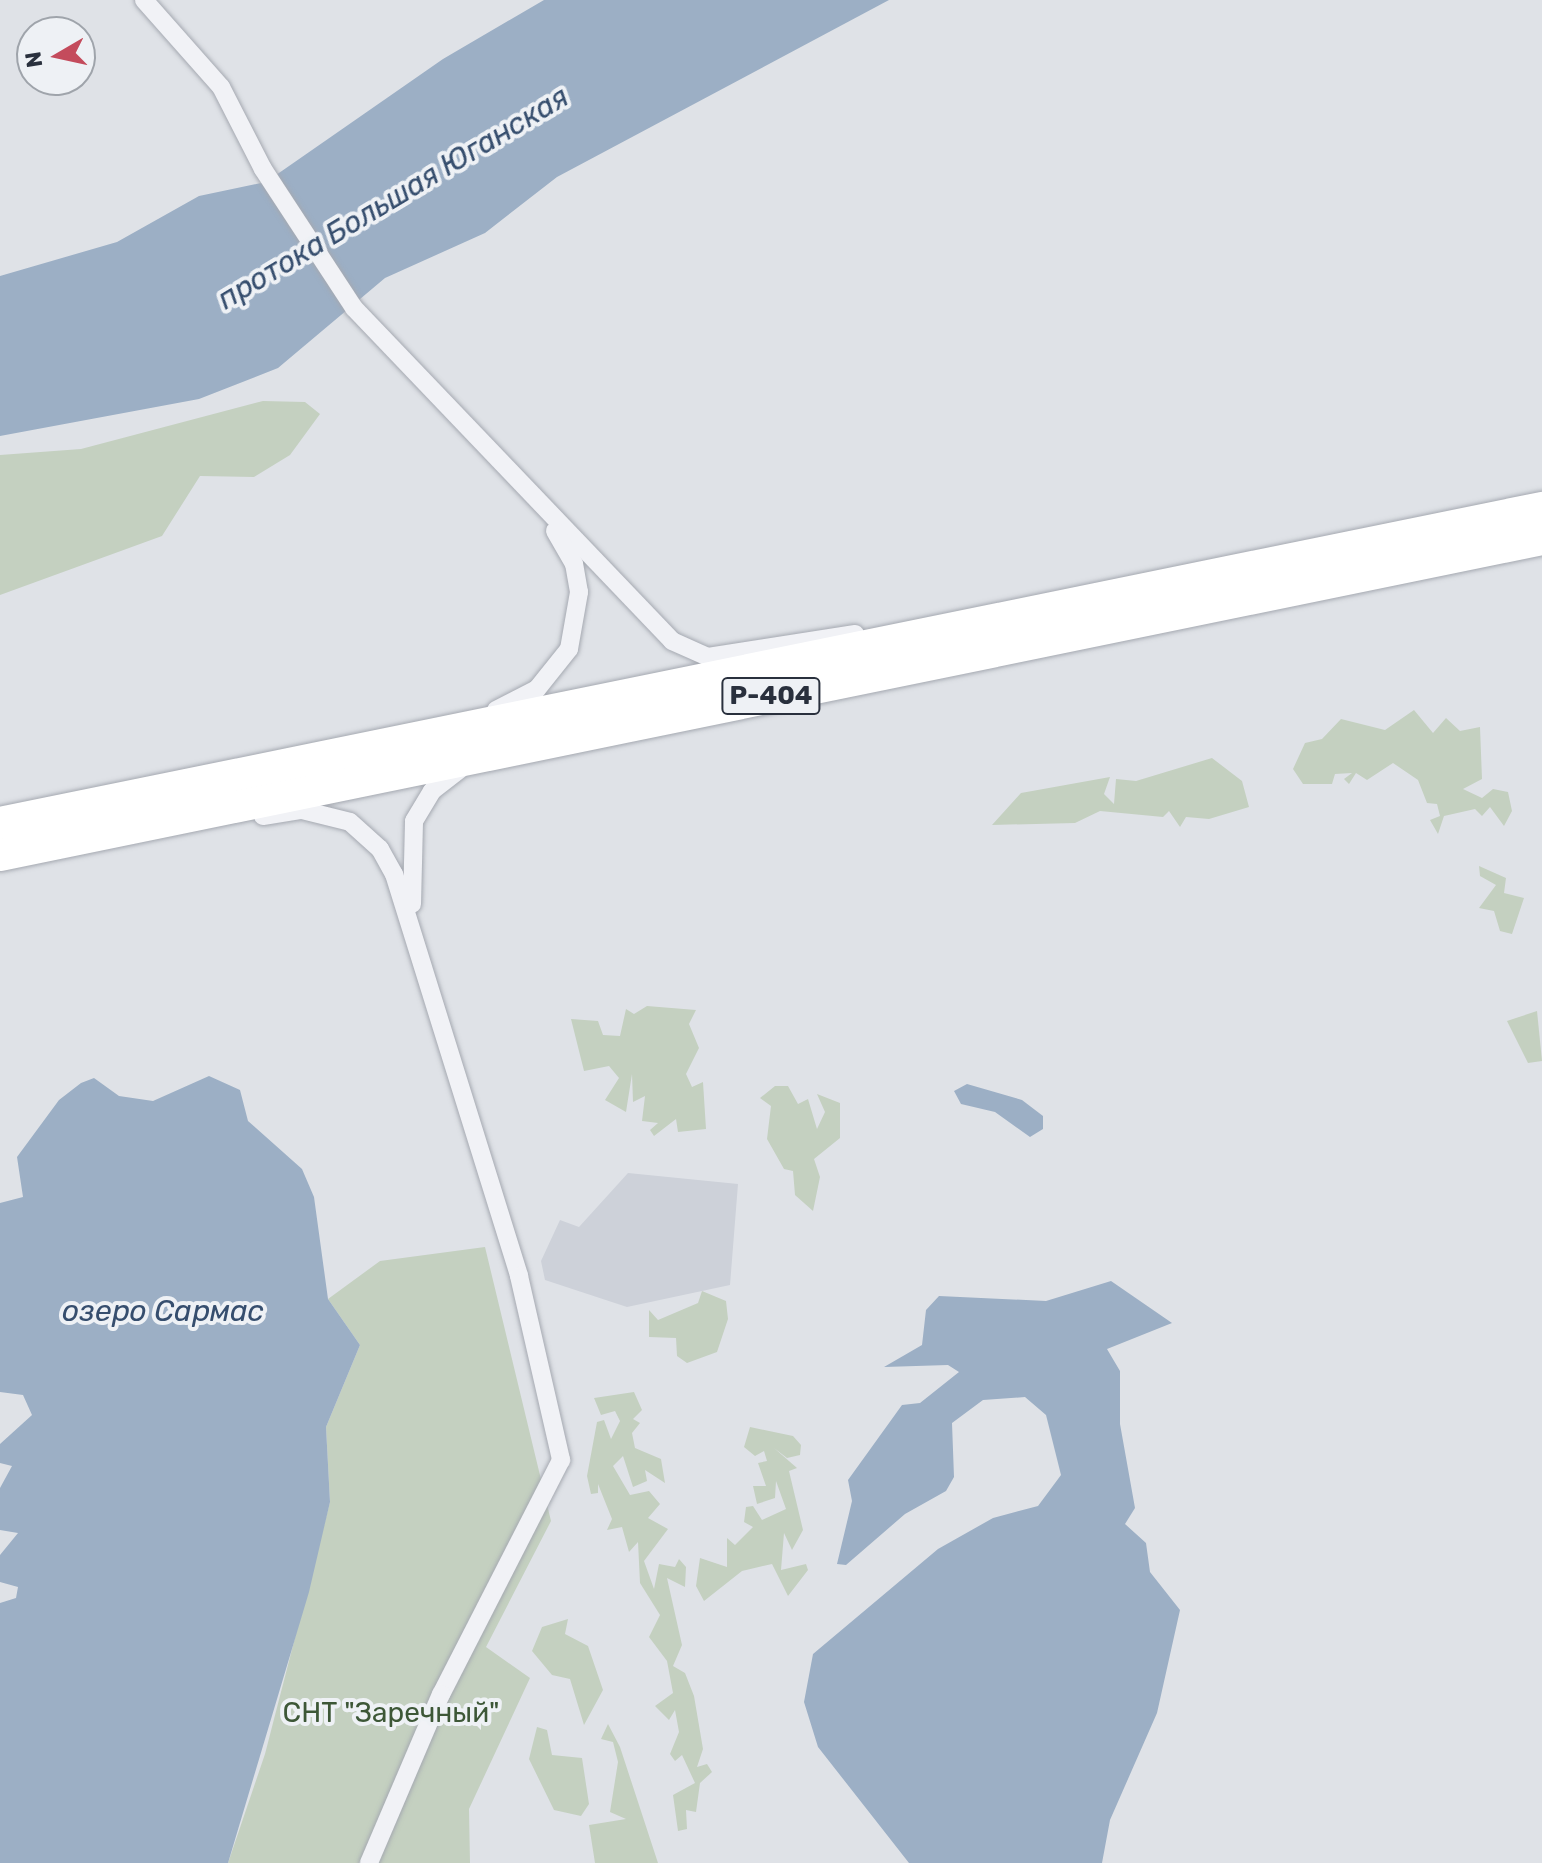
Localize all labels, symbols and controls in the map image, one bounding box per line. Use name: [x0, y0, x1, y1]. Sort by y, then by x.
north arrow: [16, 16, 96, 96]
text: N: [19, 50, 48, 69]
water label: протока Большая Юганская: [211, 79, 575, 317]
road number: Р-404: [721, 674, 821, 718]
water label: озеро Сармас: [62, 1293, 264, 1329]
park label: СНТ "Заречный": [283, 1696, 499, 1730]

